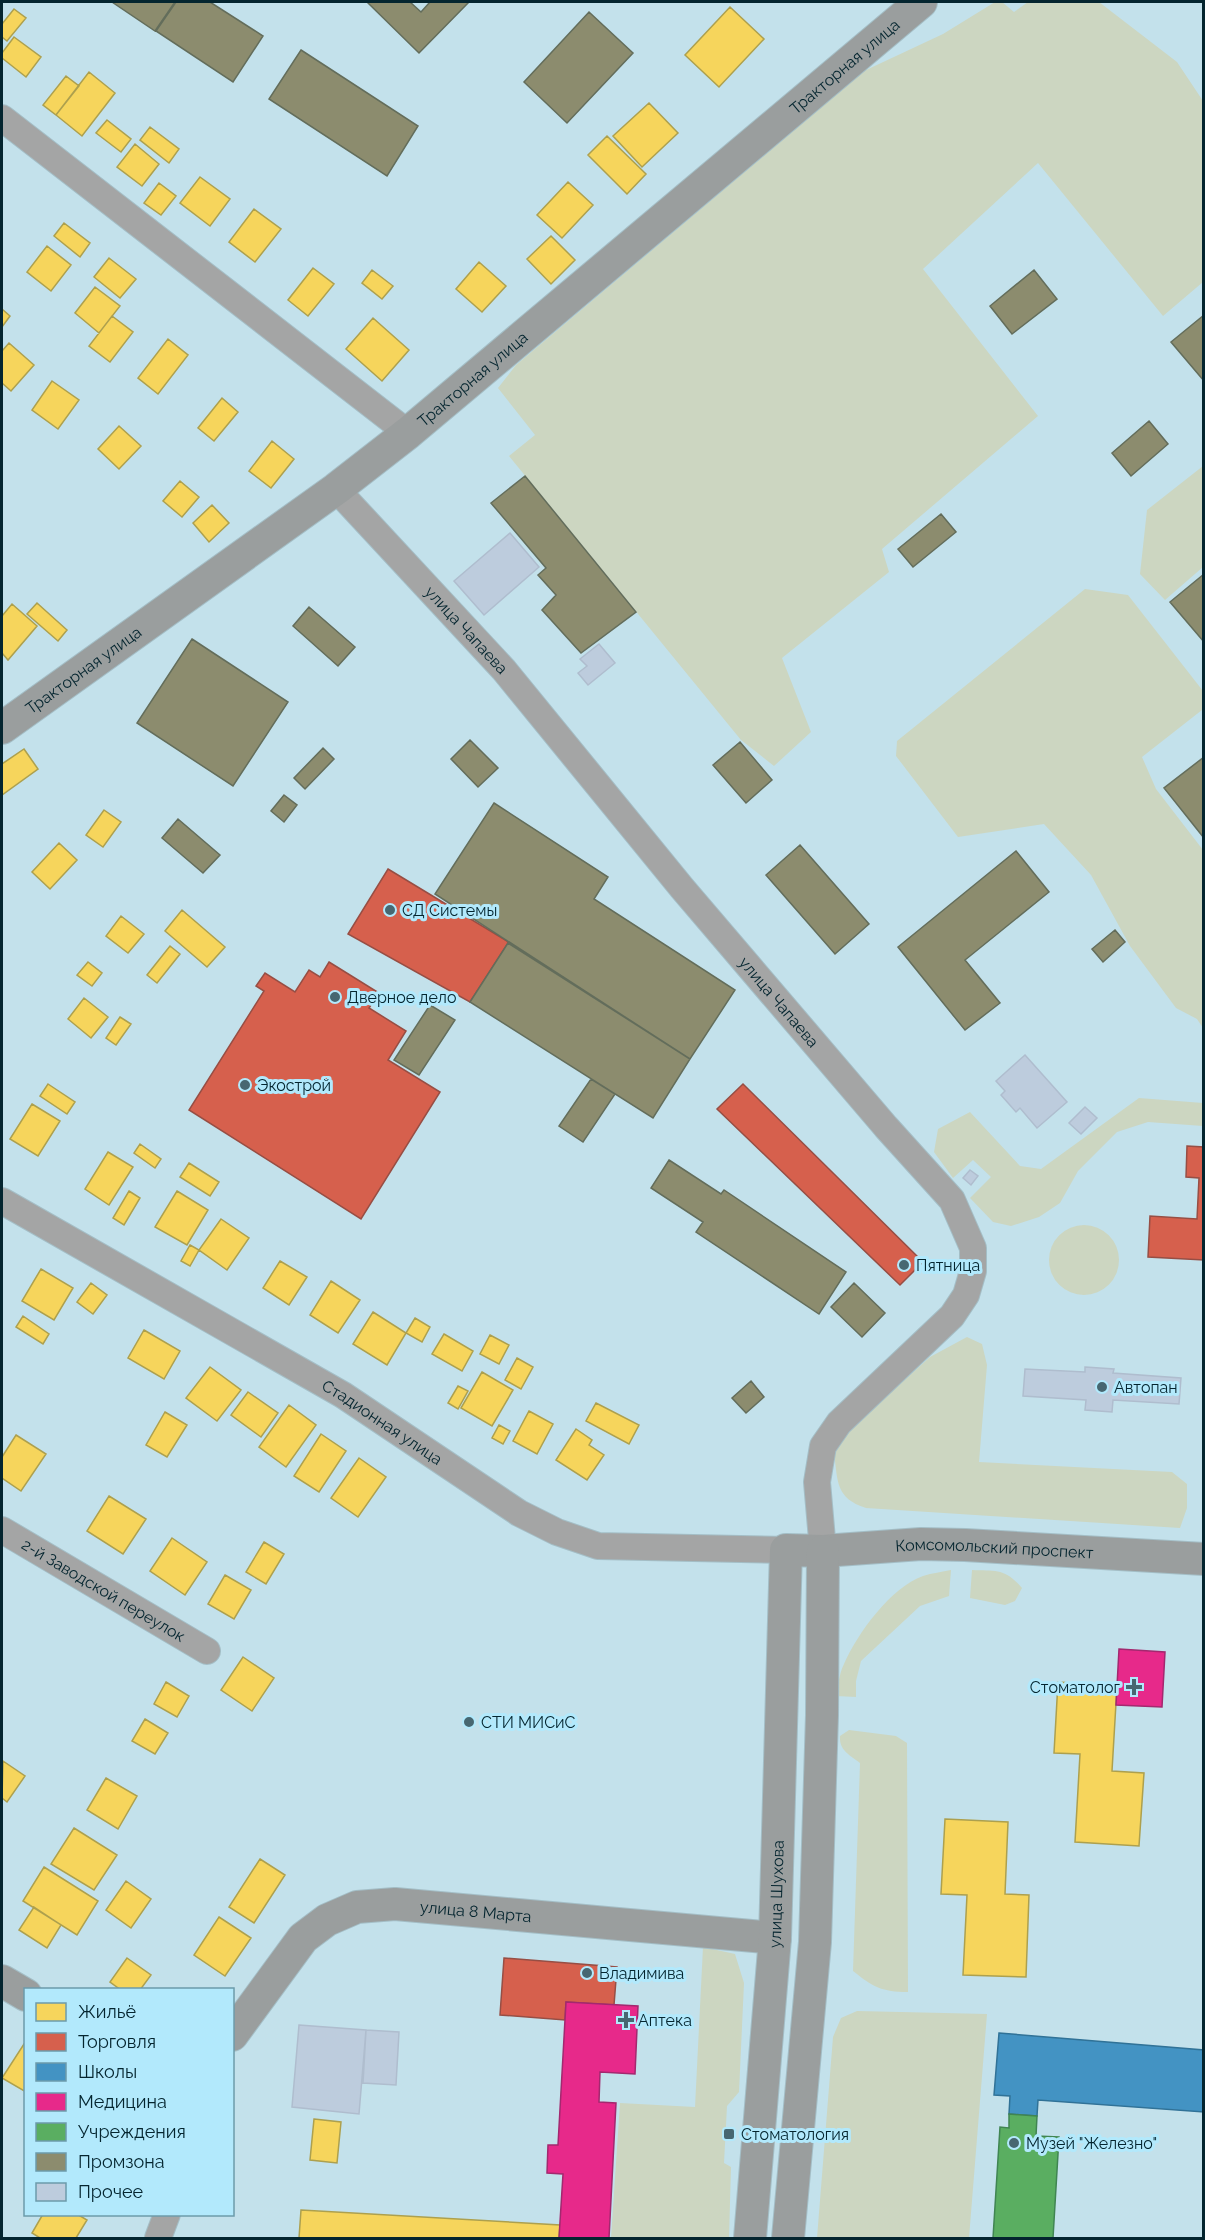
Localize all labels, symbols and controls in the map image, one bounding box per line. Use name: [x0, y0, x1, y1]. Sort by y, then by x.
street label: Тракторная улица: [786, 15, 903, 118]
street label: Тракторная улица: [414, 327, 531, 430]
street label: улица Чапаева: [421, 582, 512, 678]
street label: Тракторная улица: [22, 622, 145, 718]
place label: СД Системы: [402, 901, 497, 920]
marker: СД Системы: [383, 903, 397, 917]
street label: улица Чапаева: [735, 953, 823, 1051]
place label: Дверное дело: [347, 988, 456, 1007]
marker: Дверное дело: [328, 990, 342, 1004]
place label: Экострой: [257, 1076, 331, 1095]
marker: Экострой: [238, 1078, 252, 1092]
place label: Пятница: [916, 1256, 980, 1275]
marker: Пятница: [897, 1258, 911, 1272]
street label: Стадионная улица: [319, 1376, 446, 1469]
place label: Автопан: [1114, 1378, 1178, 1397]
marker: Автопан: [1095, 1380, 1109, 1394]
street label: 2-й Заводской переулок: [18, 1534, 189, 1646]
street label: Комсомольский проспект: [895, 1534, 1094, 1562]
place label: Стоматолог: [1030, 1678, 1121, 1697]
marker: Стоматолог: [1125, 1678, 1143, 1696]
place label: СТИ МИСиС: [481, 1713, 576, 1732]
marker: СТИ МИСиС: [462, 1715, 476, 1729]
street label: улица Шухова: [765, 1840, 787, 1949]
street label: улица 8 Марта: [419, 1897, 532, 1926]
place label: Владимива: [599, 1964, 684, 1983]
marker: Владимива: [580, 1966, 594, 1980]
legend: [24, 1988, 234, 2216]
text: Жильё: [78, 2001, 136, 2022]
place label: Аптека: [638, 2011, 692, 2030]
marker: Аптека: [619, 2013, 633, 2027]
text: Торговля: [78, 2031, 156, 2052]
text: Школы: [78, 2061, 137, 2082]
text: Медицина: [78, 2091, 167, 2112]
text: Учреждения: [78, 2121, 186, 2142]
place label: Стоматология: [741, 2125, 849, 2144]
marker: Стоматология: [722, 2127, 736, 2141]
place label: Музей "Железно": [1026, 2134, 1157, 2153]
marker: Музей "Железно": [1007, 2136, 1021, 2150]
text: Промзона: [78, 2151, 165, 2172]
text: Прочее: [78, 2181, 144, 2202]

